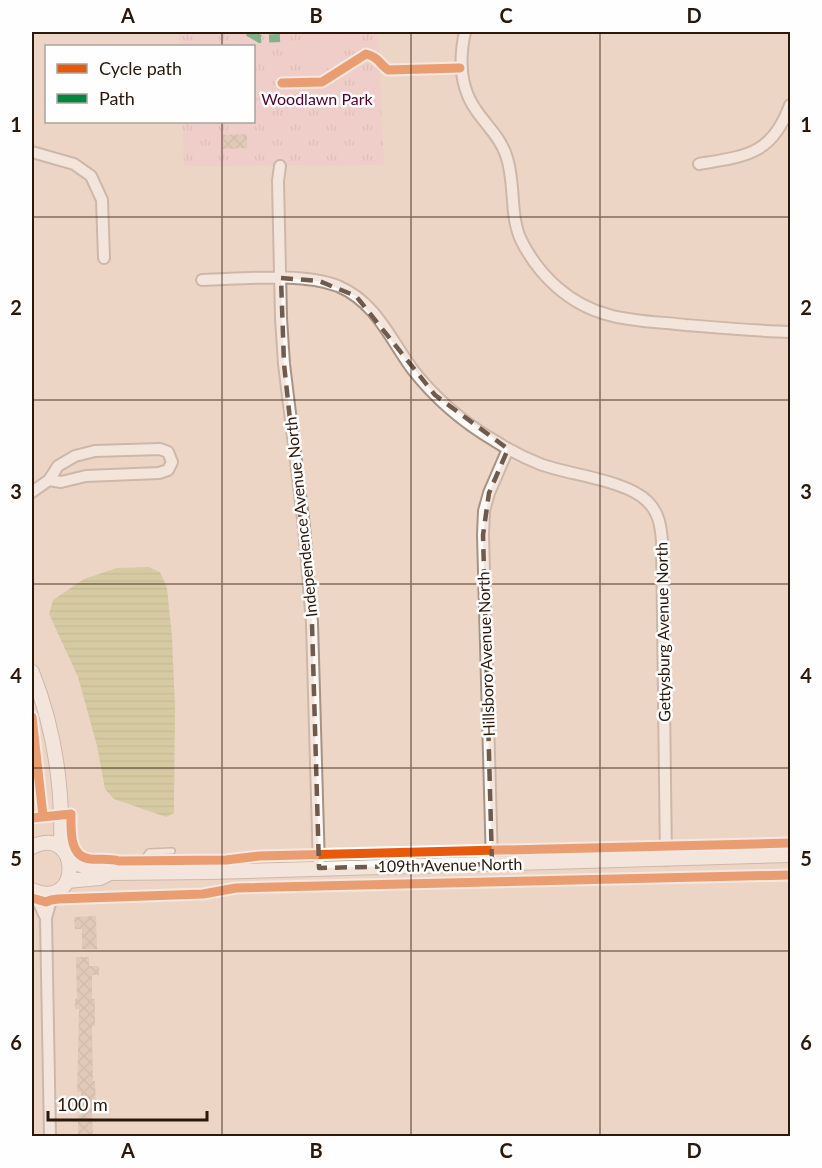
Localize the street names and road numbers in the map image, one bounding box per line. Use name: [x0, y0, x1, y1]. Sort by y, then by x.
street label: Independence Avenue North: [281, 416, 320, 618]
street label: Gettysburg Avenue North: [651, 542, 674, 722]
street label: Hillsboro Avenue North: [473, 571, 498, 737]
street label: 109th Avenue North: [378, 854, 522, 875]

